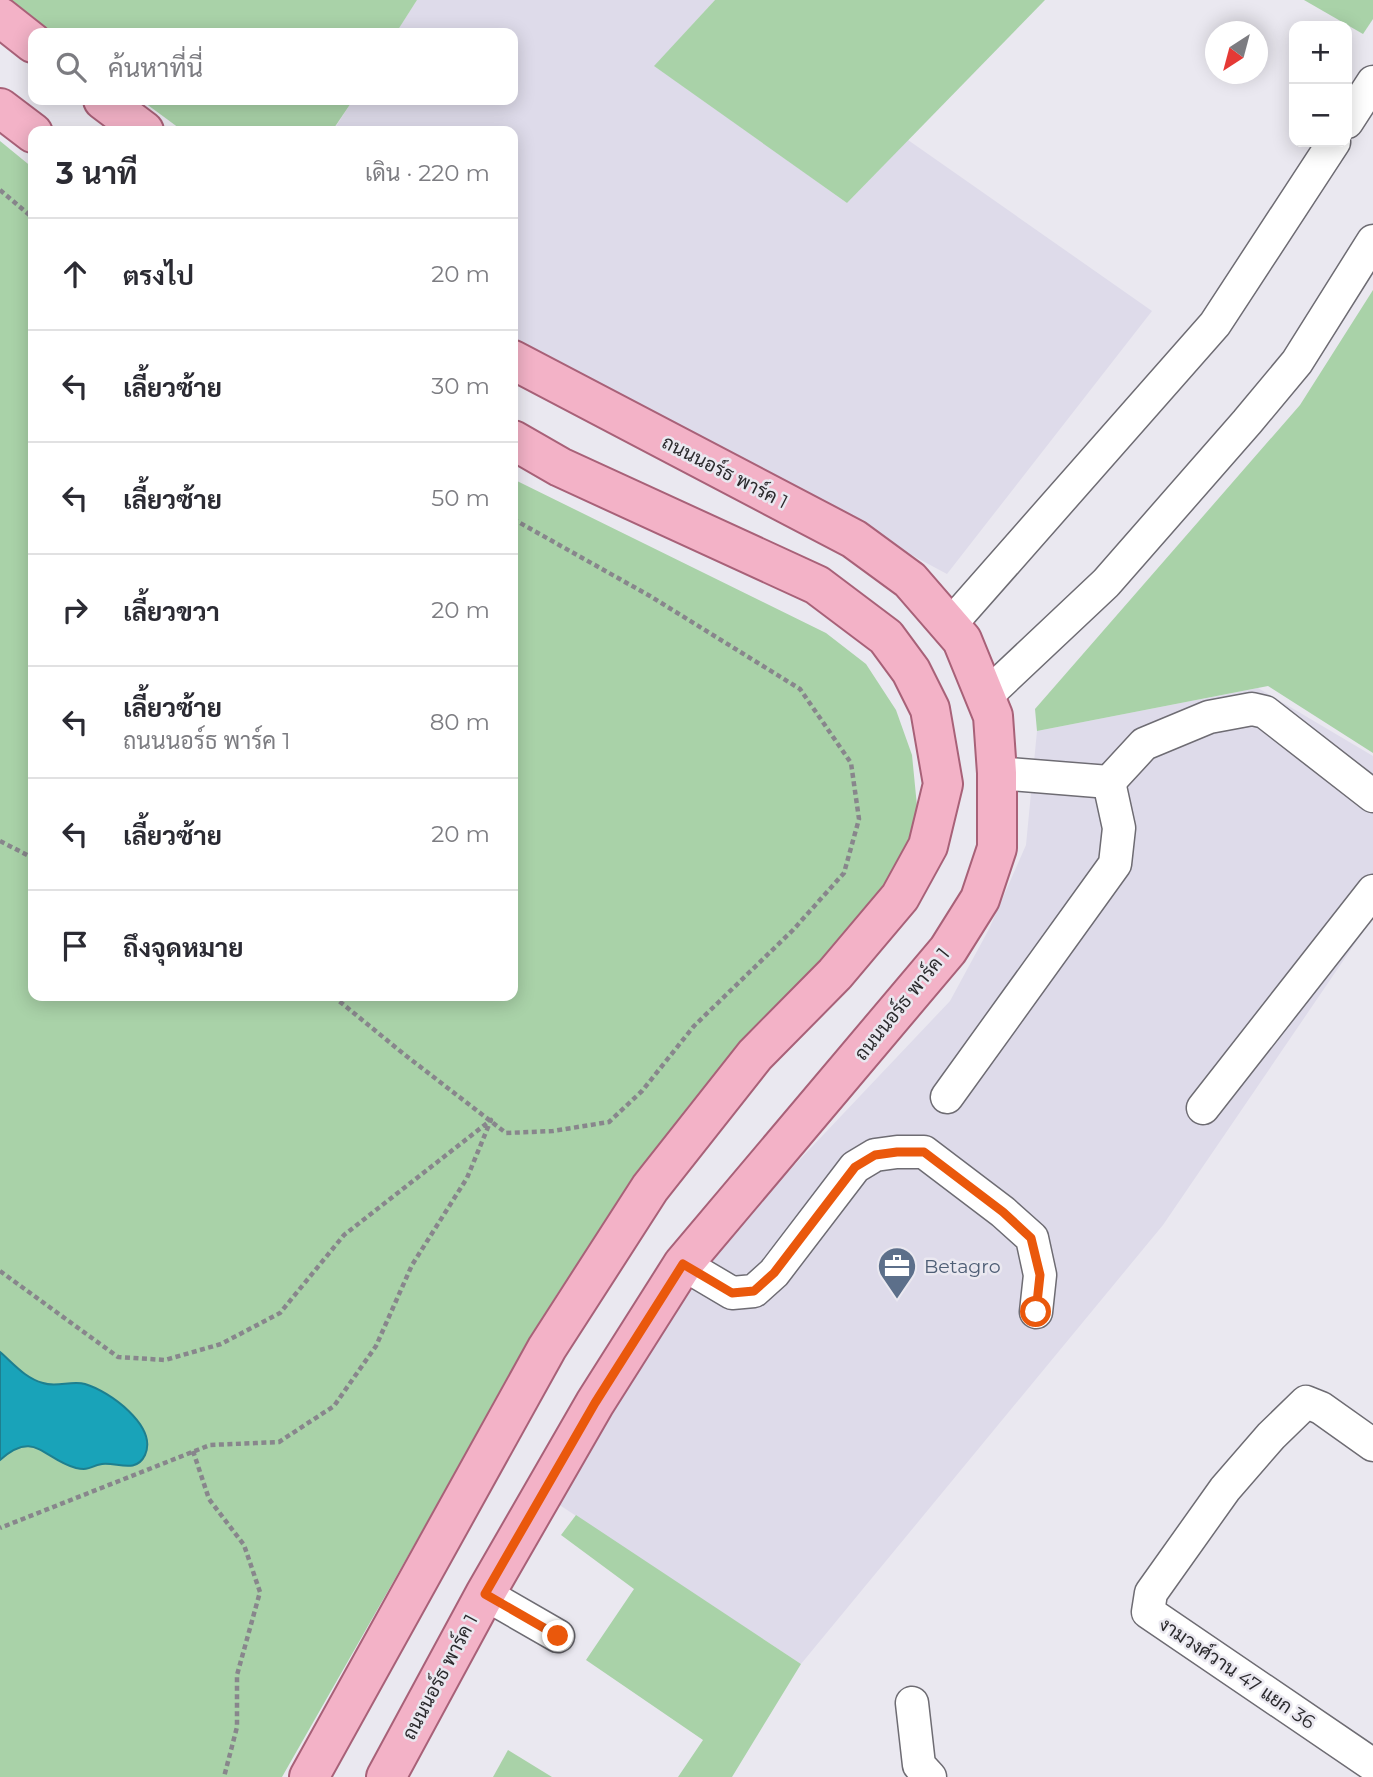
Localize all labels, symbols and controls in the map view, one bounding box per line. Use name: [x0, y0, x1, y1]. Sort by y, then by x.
north arrow: [1205, 21, 1268, 84]
map controls: [1289, 21, 1352, 147]
button: +: [1289, 21, 1352, 84]
search box: [28, 28, 518, 105]
icon: search: [52, 48, 90, 86]
text: ค้นหาที่นี่: [108, 52, 203, 84]
button: −: [1289, 84, 1352, 147]
text: 3 นาที: [56, 155, 137, 192]
text: เดิน · 220 m: [365, 159, 490, 187]
icon: ahead: [56, 255, 94, 293]
text: ตรงไป: [123, 260, 194, 292]
text: 20 m: [431, 260, 490, 288]
icon: left: [56, 367, 94, 405]
text: เลี้ยวซ้าย: [123, 372, 222, 404]
text: 30 m: [431, 372, 490, 400]
street label: ถนนนอร์ธ พาร์ค 1: [658, 429, 792, 514]
icon: left: [56, 479, 94, 517]
text: เลี้ยวซ้าย: [123, 484, 222, 516]
text: 50 m: [431, 484, 490, 512]
icon: right: [56, 591, 94, 629]
text: เลี้ยวขวา: [123, 596, 220, 628]
text: 20 m: [431, 596, 490, 624]
text: เลี้ยวซ้าย: [123, 692, 222, 724]
icon: left: [56, 703, 94, 741]
text: 80 m: [430, 708, 490, 736]
text: ถนนนอร์ธ พาร์ค 1: [123, 727, 291, 755]
icon: left: [56, 815, 94, 853]
text: เลี้ยวซ้าย: [123, 820, 222, 852]
text: 20 m: [431, 820, 490, 848]
icon: arrive: [56, 927, 94, 965]
text: ถึงจุดหมาย: [123, 932, 244, 964]
street label: ถนนนอร์ธ พาร์ค 1: [849, 942, 954, 1065]
office icon: Betagro: [876, 1245, 918, 1300]
place label: Betagro: [924, 1255, 1001, 1278]
route start: [1020, 1296, 1051, 1327]
street label: ถนนนอร์ธ พาร์ค 1: [396, 1610, 483, 1743]
street label: งามวงศ์วาน 47 แยก 36: [1155, 1611, 1320, 1734]
route end: [542, 1620, 573, 1651]

